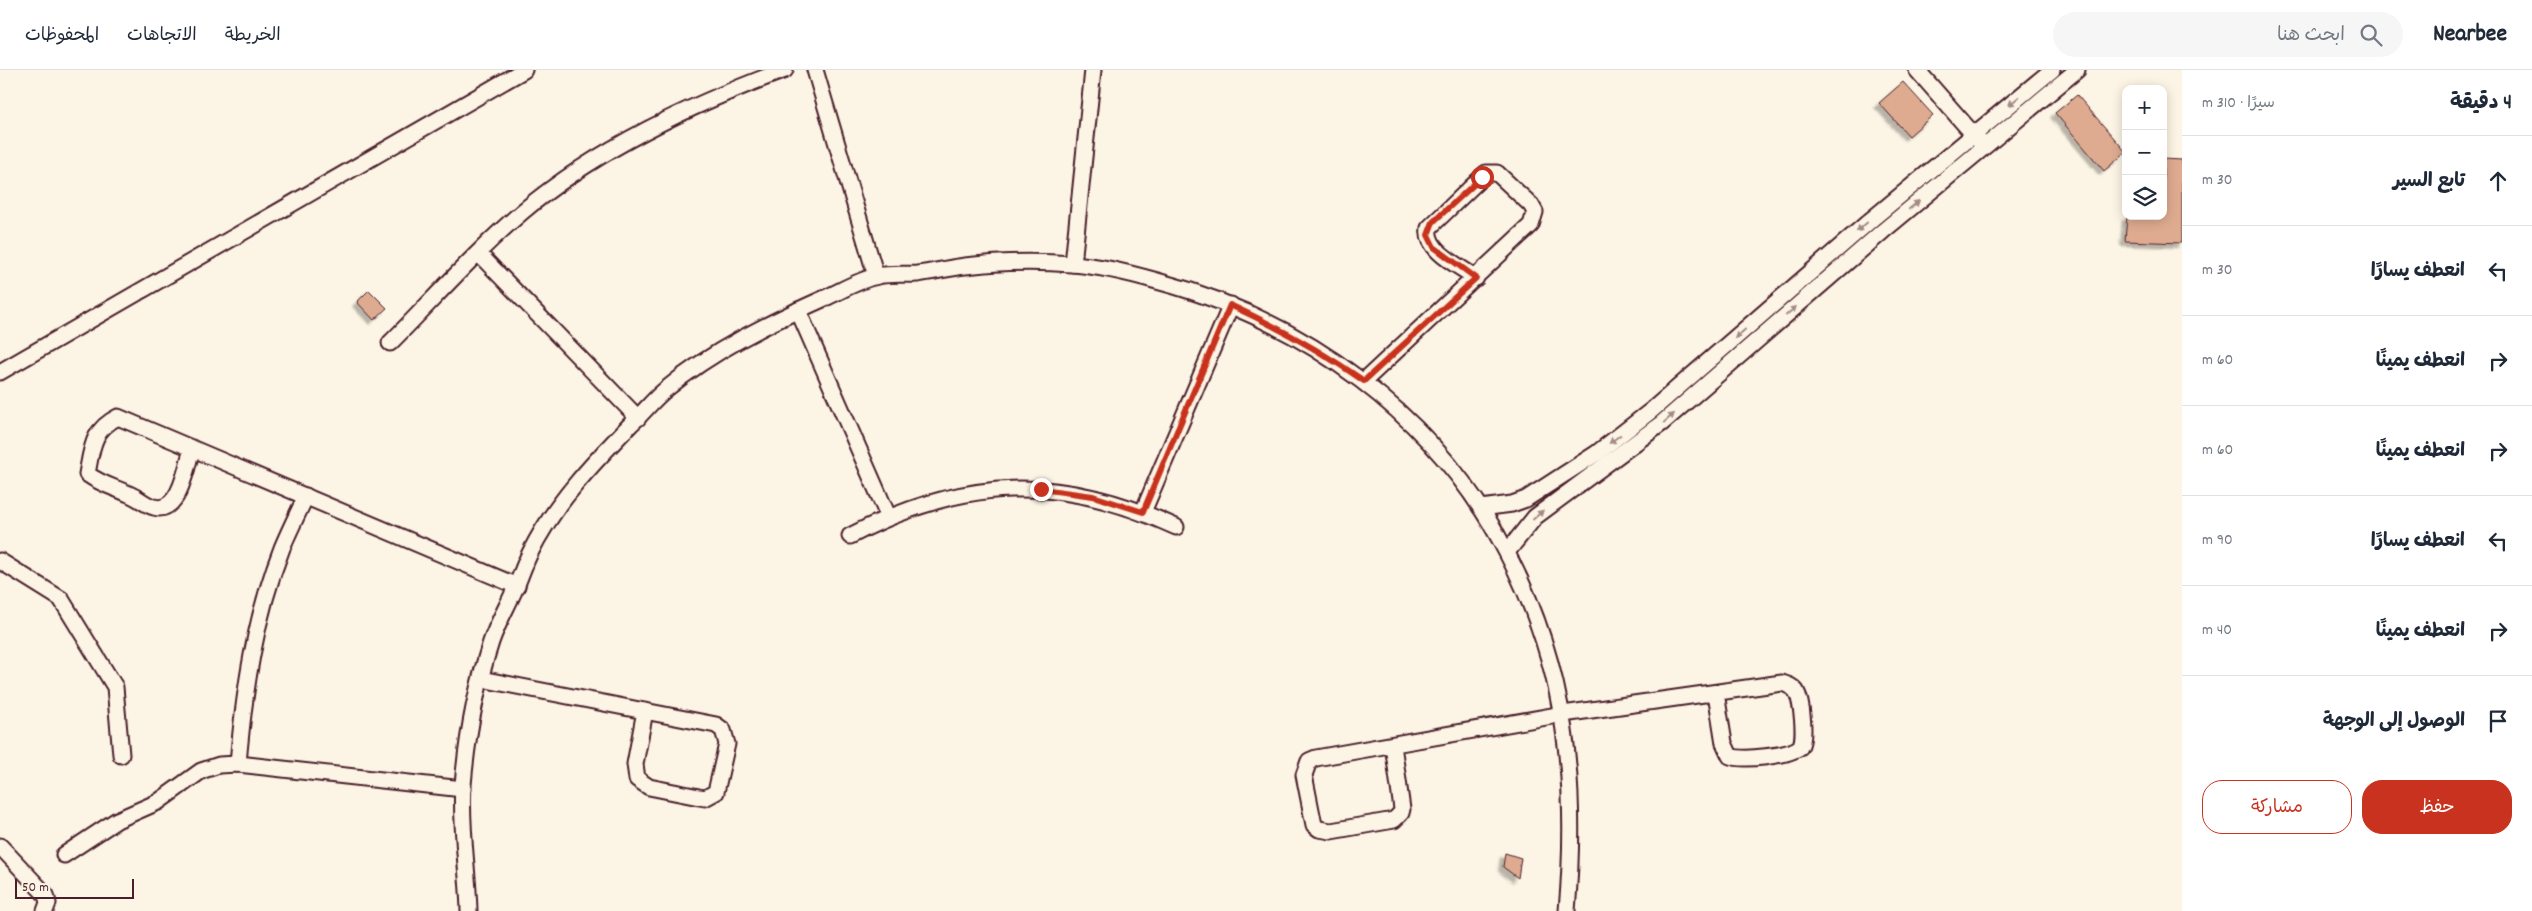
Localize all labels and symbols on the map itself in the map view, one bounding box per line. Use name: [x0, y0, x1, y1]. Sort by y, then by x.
one-way arrow: [2008, 95, 2020, 106]
route start: [1471, 166, 1494, 189]
one-way arrow: [1908, 200, 1920, 211]
one-way arrow: [1856, 222, 1869, 233]
one-way arrow: [1785, 306, 1797, 317]
one-way arrow: [1734, 328, 1746, 340]
one-way arrow: [1662, 412, 1674, 424]
one-way arrow: [1609, 433, 1622, 444]
route end: [1030, 478, 1053, 501]
one-way arrow: [1532, 509, 1545, 520]
scale bar: [15, 876, 134, 899]

